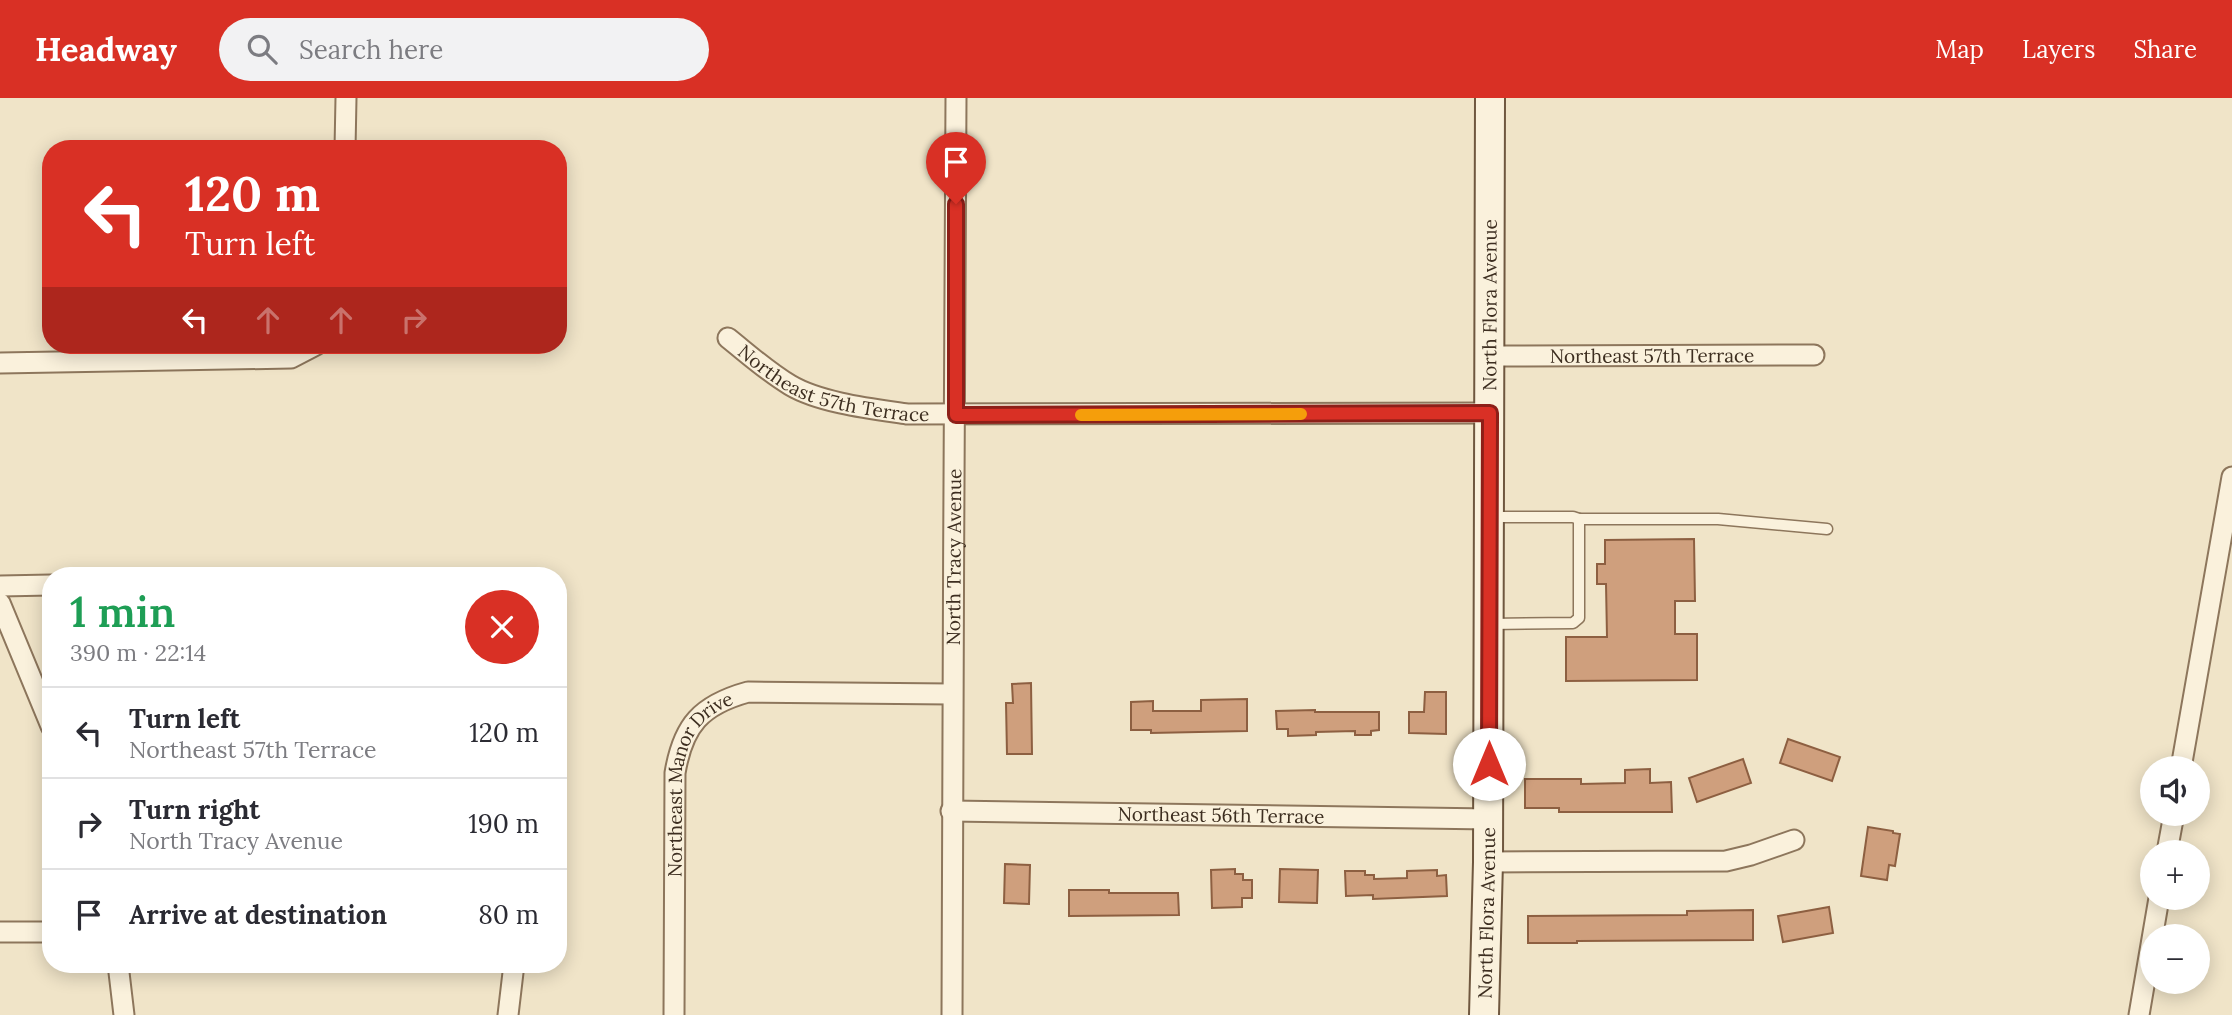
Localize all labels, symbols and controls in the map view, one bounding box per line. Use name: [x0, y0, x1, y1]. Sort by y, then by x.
search box: [219, 18, 709, 81]
text: Headway: [35, 28, 177, 70]
icon: search: [243, 30, 281, 68]
text: Search here: [299, 33, 443, 66]
text: Map: [1935, 34, 1984, 65]
text: Layers: [2022, 34, 2095, 65]
text: Share: [2133, 34, 2197, 65]
pin: [926, 132, 986, 204]
icon: arrive: [937, 143, 975, 181]
text: 120 m: [185, 162, 320, 224]
icon: left: [70, 168, 161, 259]
street label: North Flora Avenue: [1477, 219, 1502, 391]
text: Turn left: [185, 223, 315, 264]
icon: left: [176, 301, 214, 339]
icon: ahead: [249, 301, 287, 339]
icon: ahead: [322, 301, 360, 339]
icon: right: [395, 301, 433, 339]
street label: Northeast 57th Terrace: [733, 339, 929, 426]
street label: Northeast 57th Terrace: [1550, 343, 1754, 368]
street label: North Tracy Avenue: [941, 468, 966, 646]
text: 1 min: [70, 585, 175, 639]
button: close: [465, 590, 539, 664]
text: 390 m · 22:14: [70, 638, 206, 667]
street label: Northeast Manor Drive: [663, 686, 736, 877]
text: Turn left: [129, 702, 240, 735]
icon: left: [70, 714, 108, 752]
text: 120 m: [469, 716, 539, 749]
position arrow: [1452, 727, 1526, 801]
text: Northeast 57th Terrace: [129, 735, 377, 764]
map controls: [2140, 756, 2210, 994]
button: sound: [2140, 756, 2210, 826]
text: Turn right: [129, 793, 260, 826]
street label: Northeast 56th Terrace: [1117, 801, 1325, 829]
icon: right: [70, 805, 108, 843]
text: 190 m: [468, 807, 539, 840]
text: North Tracy Avenue: [129, 826, 343, 855]
street label: North Flora Avenue: [1472, 827, 1500, 999]
button: +: [2140, 840, 2210, 910]
icon: arrive: [70, 896, 108, 934]
text: Arrive at destination: [129, 898, 387, 931]
text: 80 m: [478, 898, 539, 931]
button: −: [2140, 924, 2210, 994]

